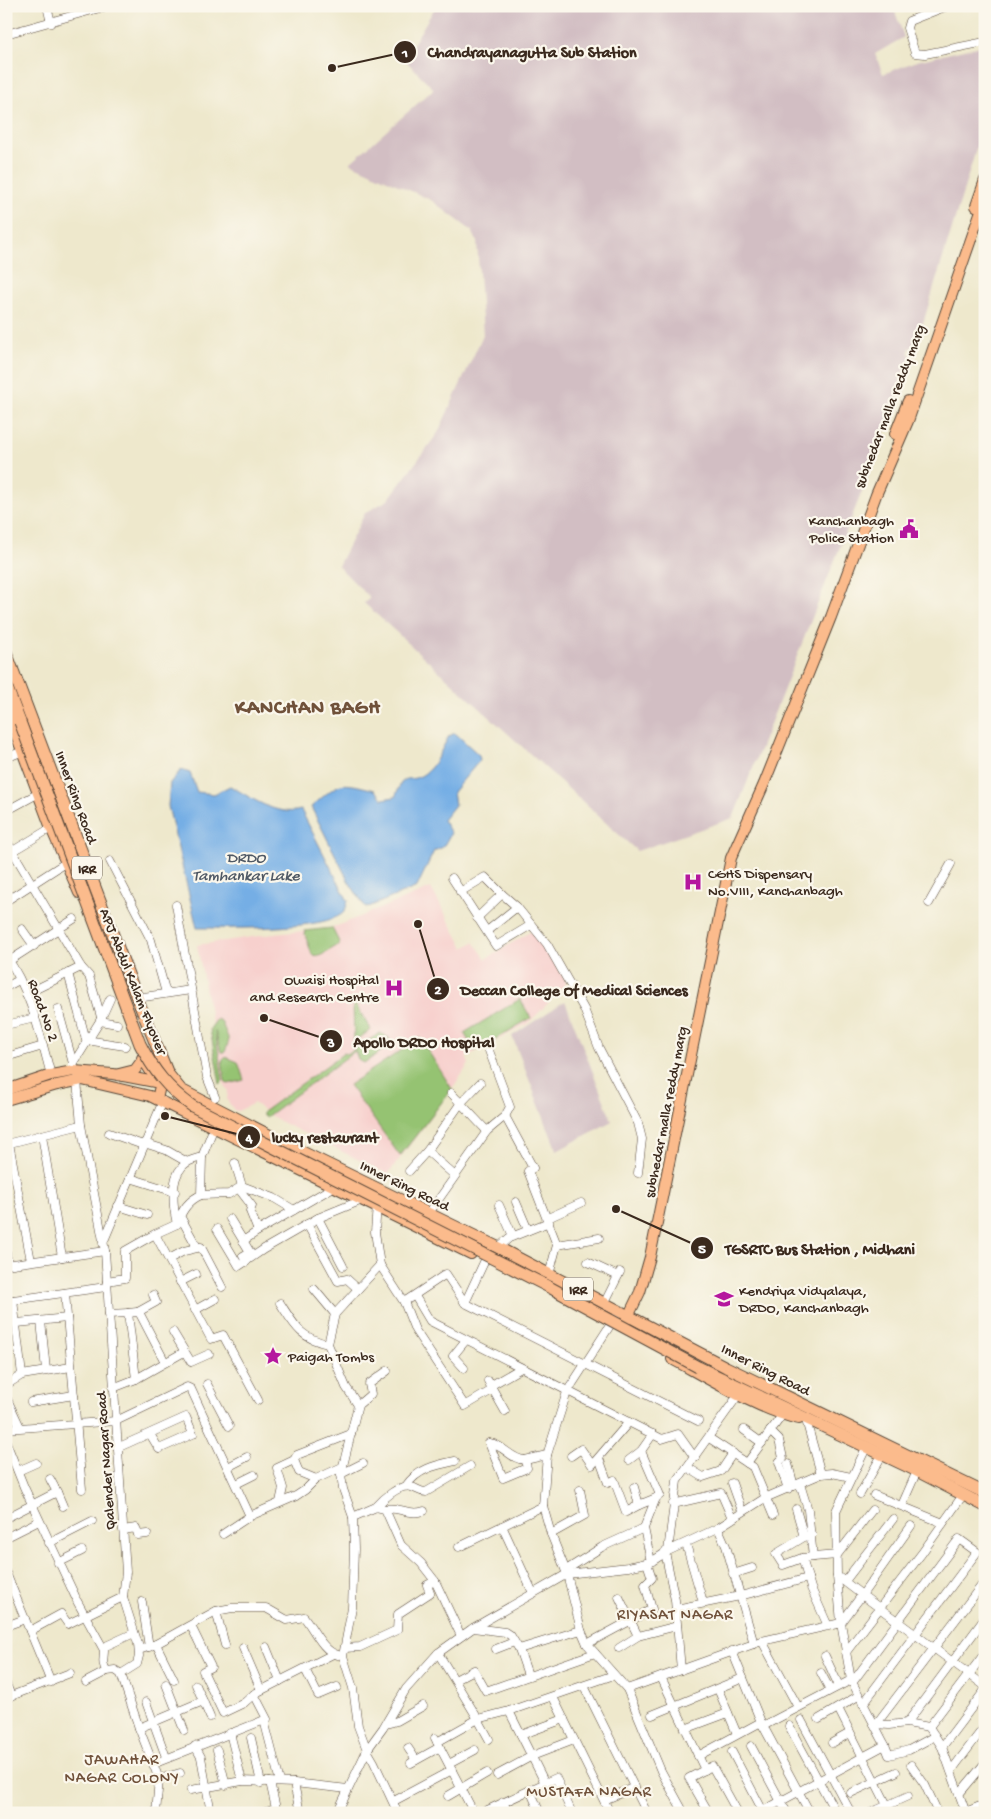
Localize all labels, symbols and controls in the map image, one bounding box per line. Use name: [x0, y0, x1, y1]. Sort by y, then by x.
callout: Chandrayanagutta Sub Station: [393, 36, 647, 67]
text: 1: [401, 45, 408, 63]
text: Chandrayanagutta Sub Station: [426, 45, 637, 64]
street label: subhedar malla reddy marg: [851, 322, 930, 491]
place label: Kanchanbagh Police Station: [808, 513, 894, 548]
public building icon: Kanchanbagh Police Station: [898, 518, 920, 540]
district label: KANCHAN BAGH: [234, 698, 381, 721]
street label: Inner Ring Road: [50, 749, 101, 848]
water label: DRDO Tamhankar Lake: [192, 850, 300, 887]
road number: IRR: [72, 856, 102, 880]
place label: CGHS Dispensary No.VIII, Kanchanbagh: [708, 866, 843, 901]
hospital icon: CGHS Dispensary No.VIII, Kanchanbagh: [682, 871, 704, 893]
street label: APJ Abdul Kalam Flyover: [95, 906, 170, 1059]
place label: Owaisi Hospital and Research Centre: [250, 972, 379, 1007]
callout: Deccan College Of Medical Sciences: [425, 974, 698, 1005]
street label: Road No 2: [23, 977, 62, 1044]
hospital icon: Owaisi Hospital and Research Centre: [383, 977, 405, 999]
text: 2: [434, 982, 442, 1000]
text: Deccan College Of Medical Sciences: [458, 982, 689, 1002]
street label: subhedar malla reddy marg: [642, 1025, 692, 1200]
callout: Apollo DRDO Hospital: [319, 1026, 505, 1057]
text: 3: [326, 1035, 335, 1053]
text: Apollo DRDO Hospital: [352, 1035, 495, 1054]
callout: lucky restaurant: [237, 1121, 388, 1152]
text: 4: [244, 1130, 253, 1148]
text: lucky restaurant: [271, 1130, 380, 1149]
street label: Inner Ring Road: [356, 1157, 453, 1217]
callout: TGSRTC Bus Station , Midhani: [690, 1233, 925, 1264]
text: 5: [698, 1241, 706, 1259]
text: TGSRTC Bus Station , Midhani: [723, 1242, 915, 1261]
road number: IRR: [563, 1278, 593, 1300]
place label: Kendriya Vidyalaya, DRDO, Kanchanbagh: [738, 1283, 869, 1318]
school or university icon: Kendriya Vidyalaya, DRDO, Kanchanbagh: [713, 1288, 735, 1310]
street label: Inner Ring Road: [718, 1341, 814, 1401]
place icon: Paigah Tombs: [262, 1345, 284, 1367]
place label: Paigah Tombs: [287, 1349, 374, 1367]
street label: Qalender Nagar Road: [93, 1390, 121, 1531]
district label: RIYASAT NAGAR: [617, 1607, 733, 1626]
district label: JAWAHAR NAGAR COLONY: [64, 1752, 180, 1789]
district label: MUSTAFA NAGAR: [526, 1784, 652, 1803]

